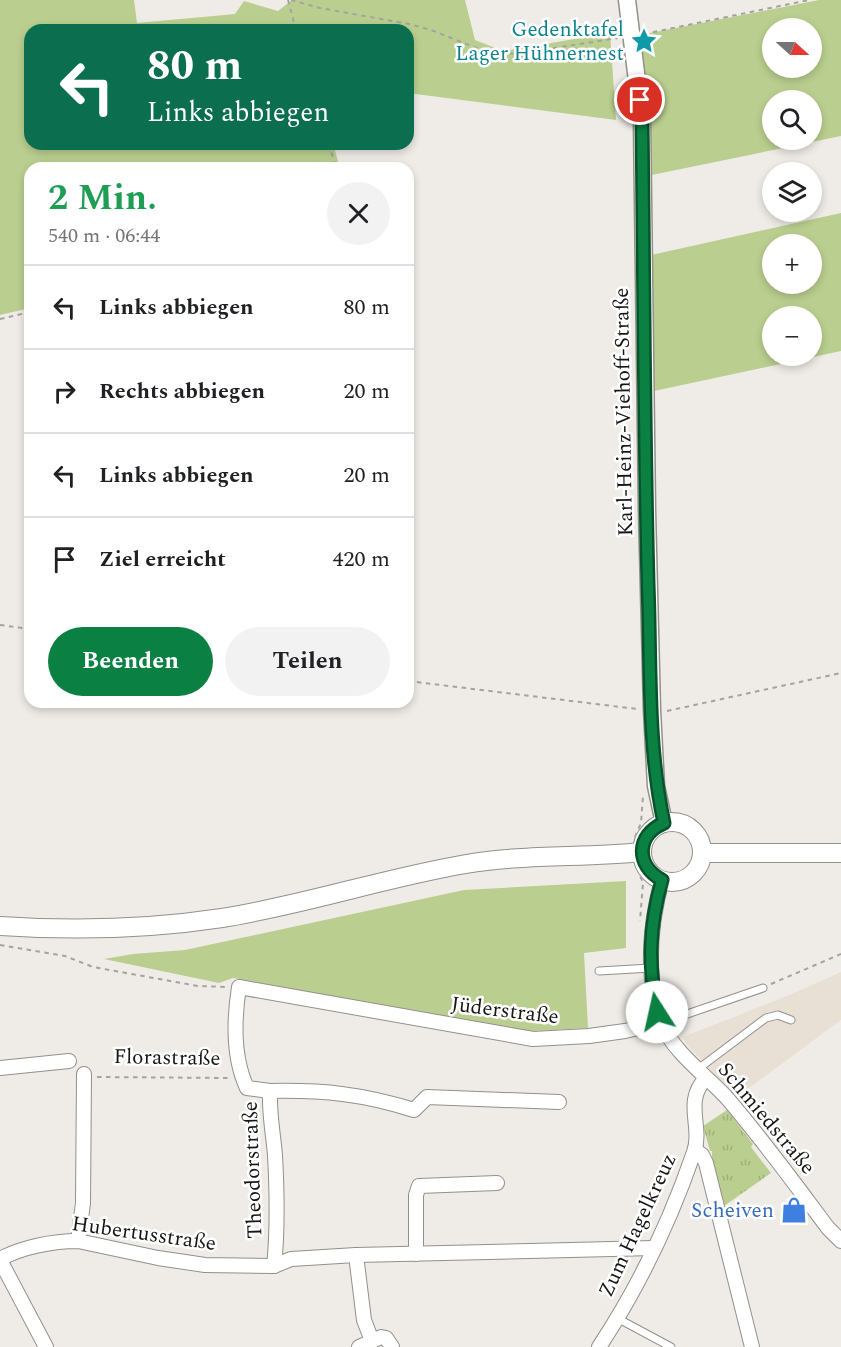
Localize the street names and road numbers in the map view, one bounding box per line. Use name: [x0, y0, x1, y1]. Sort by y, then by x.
street label: Karl-Heinz-Viehoff-Straße: [606, 287, 642, 537]
street label: Jüderstraße: [449, 989, 561, 1033]
street label: Florastraße: [113, 1041, 221, 1075]
street label: Schmiedstraße: [709, 1055, 823, 1182]
street label: Theodorstraße: [235, 1101, 271, 1239]
street label: Zum Hagelkreuz: [591, 1148, 685, 1303]
street label: Hubertusstraße: [70, 1208, 218, 1260]

